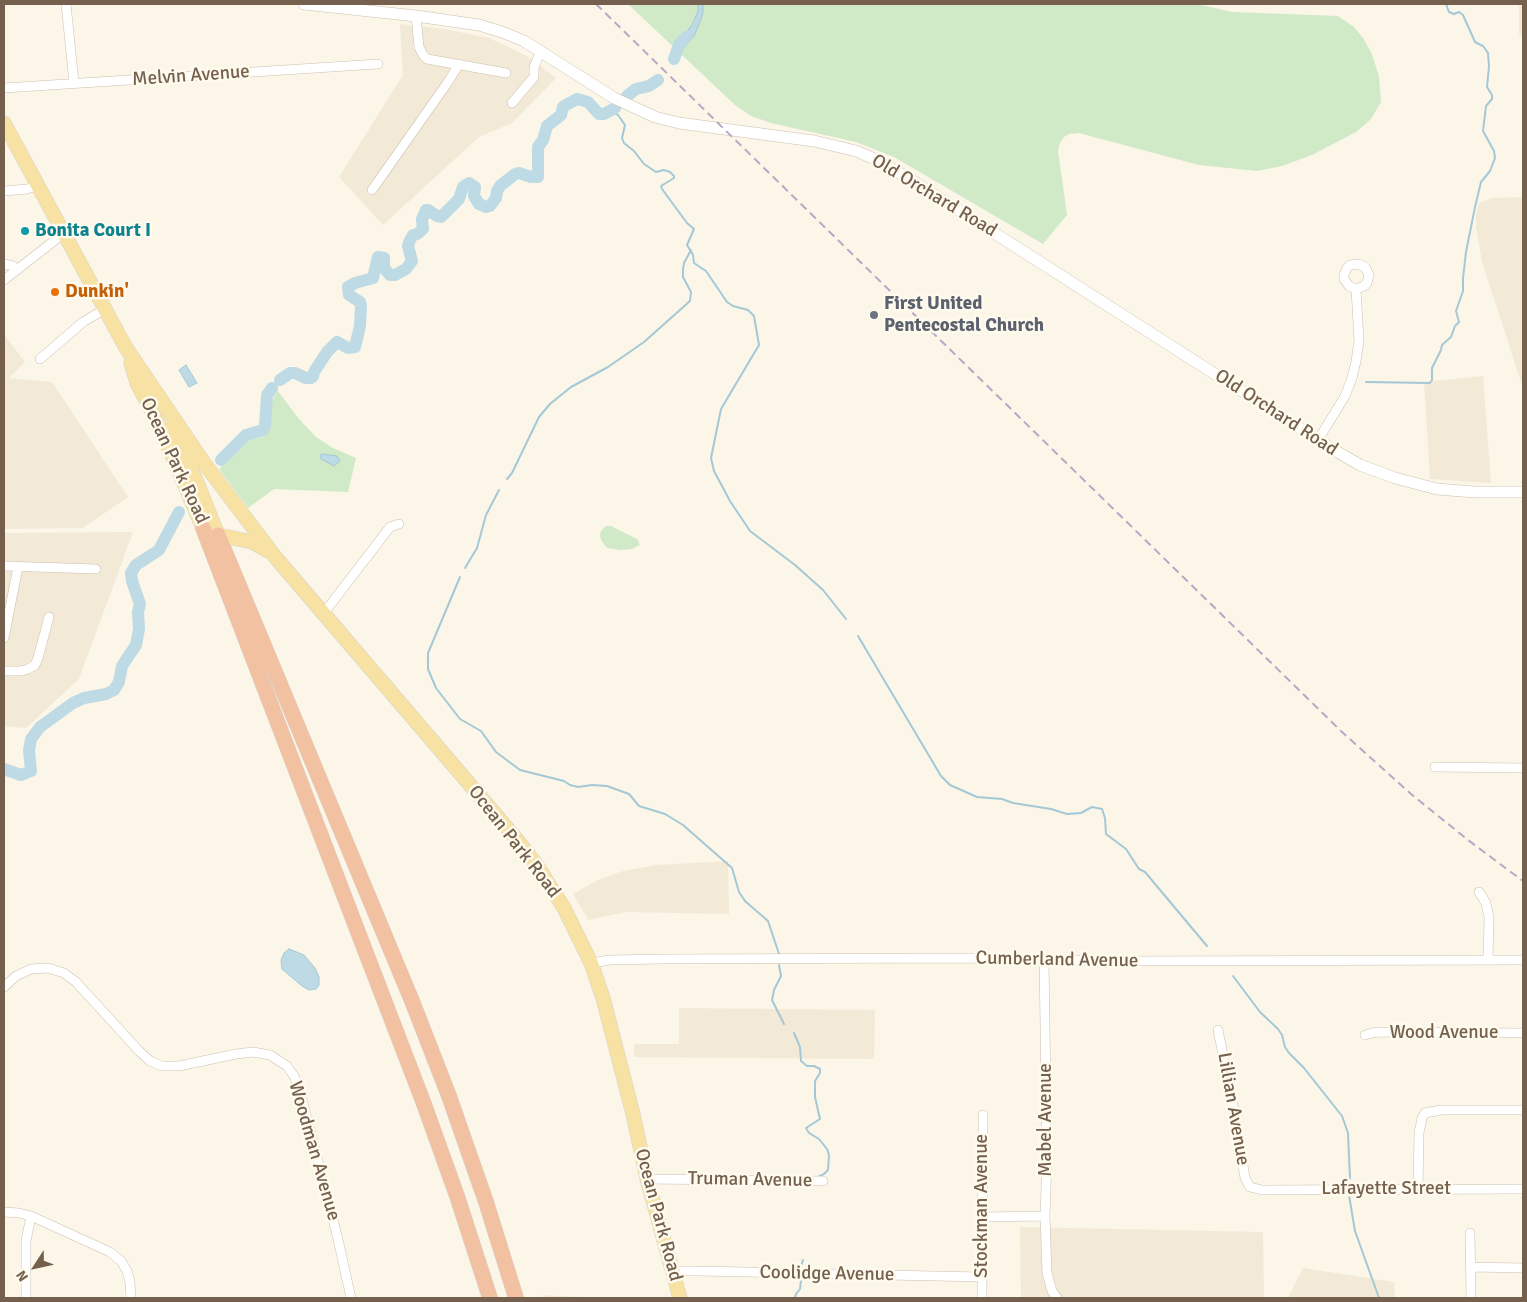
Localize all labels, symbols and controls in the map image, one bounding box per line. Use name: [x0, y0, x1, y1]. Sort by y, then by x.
street label: Melvin Avenue: [131, 61, 251, 91]
street label: Old Orchard Road: [867, 150, 1001, 242]
place label: Bonita Court I: [35, 220, 151, 242]
marker: Bonita Court I: [19, 225, 31, 237]
place label: Dunkin': [65, 281, 129, 303]
marker: Dunkin': [49, 286, 61, 298]
place label: First United Pentecostal Church: [884, 293, 1044, 337]
marker: First United Pentecostal Church: [868, 309, 880, 321]
street label: Old Orchard Road: [1210, 365, 1342, 461]
street label: Ocean Park Road: [135, 394, 213, 528]
street label: Ocean Park Road: [463, 781, 565, 903]
street label: Cumberland Avenue: [975, 947, 1139, 973]
street label: Wood Avenue: [1390, 1022, 1498, 1044]
street label: Lillian Avenue: [1212, 1051, 1254, 1167]
street label: Mabel Avenue: [1035, 1063, 1057, 1177]
street label: Woodman Avenue: [283, 1079, 345, 1223]
street label: Stockman Avenue: [971, 1134, 993, 1278]
street label: Ocean Park Road: [629, 1146, 687, 1284]
street label: Truman Avenue: [688, 1168, 812, 1192]
street label: Lafayette Street: [1321, 1178, 1451, 1200]
north arrow: [10, 1242, 60, 1292]
street label: Coolidge Avenue: [759, 1261, 895, 1287]
text: N: [13, 1267, 32, 1285]

